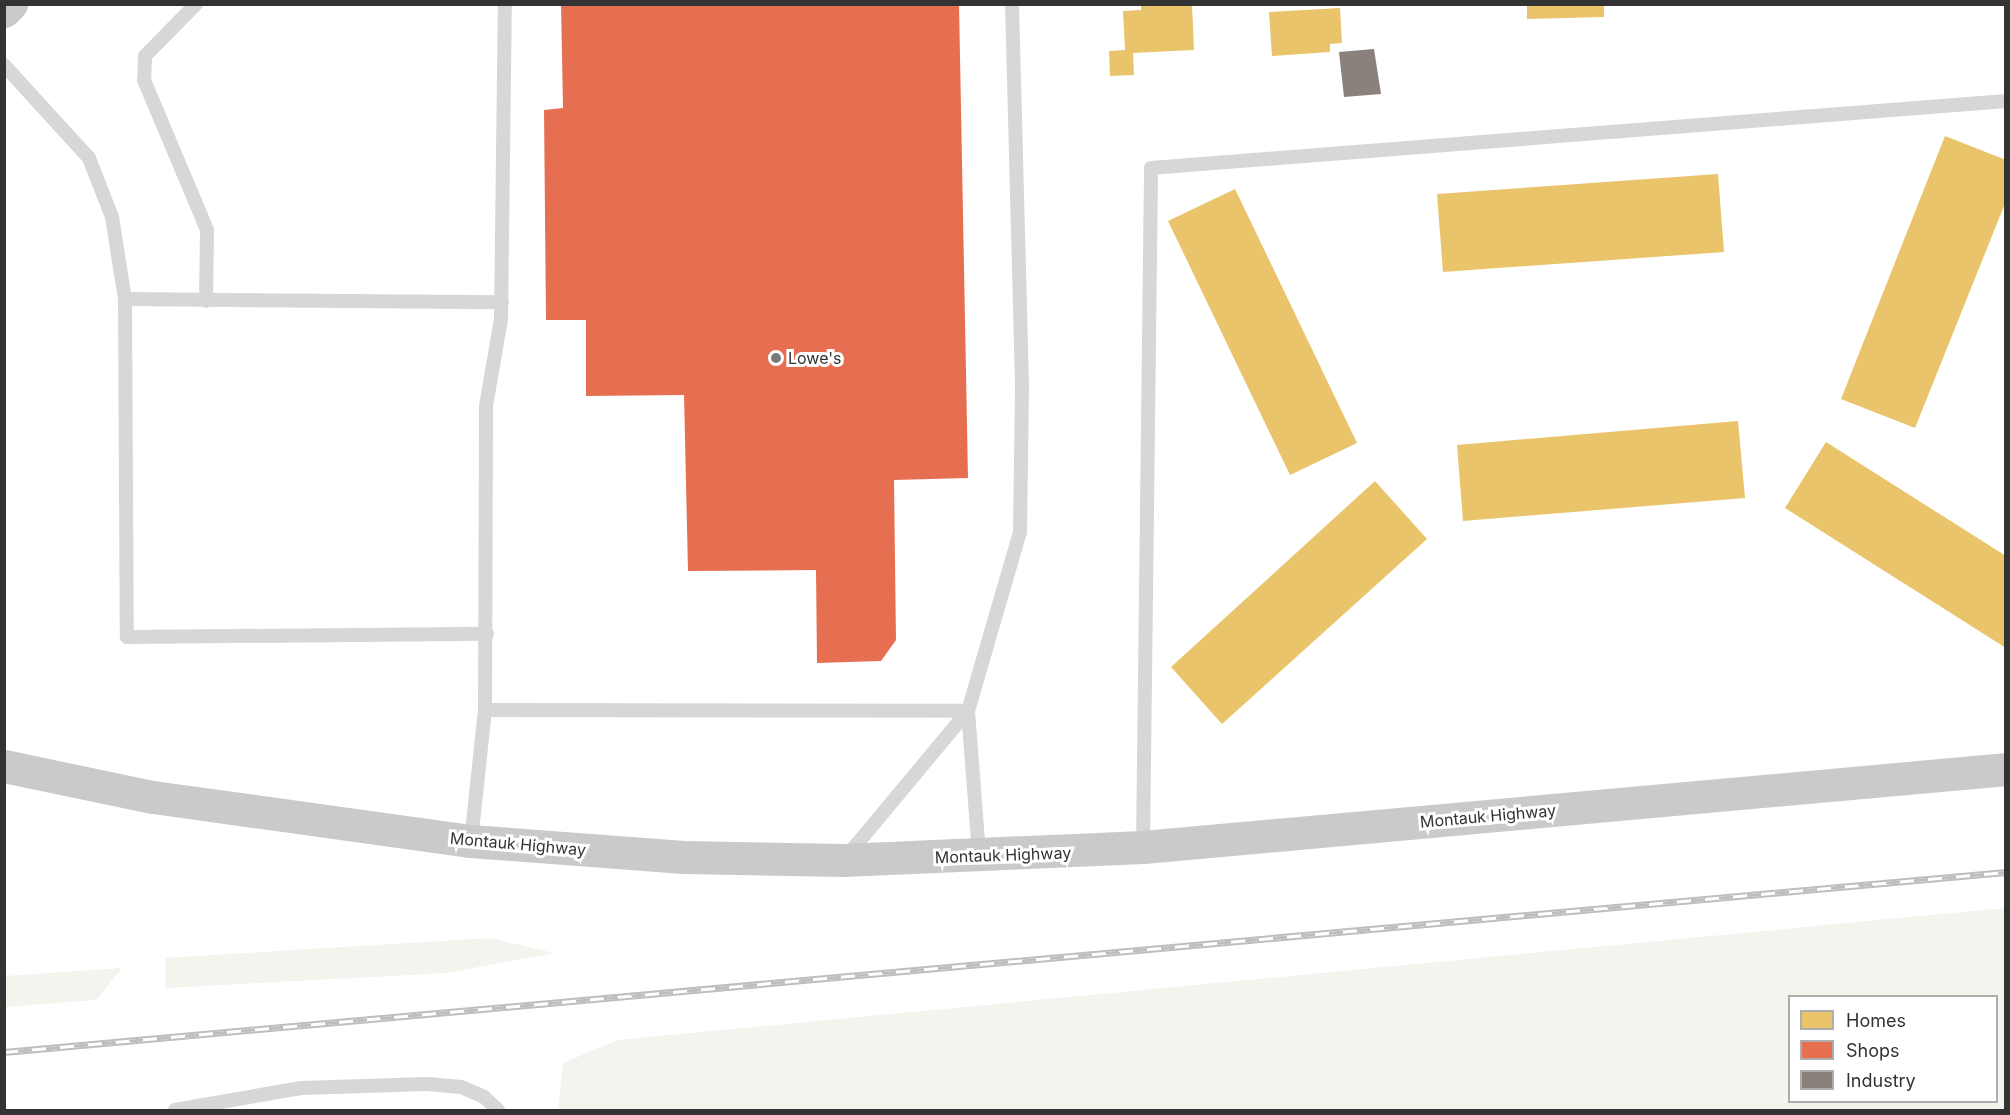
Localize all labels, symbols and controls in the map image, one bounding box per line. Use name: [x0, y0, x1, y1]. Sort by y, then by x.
place label: Lowe's: [788, 348, 841, 368]
marker: Lowe's: [769, 351, 783, 365]
street label: Montauk Highway: [1419, 800, 1557, 832]
street label: Montauk Highway: [449, 828, 587, 860]
street label: Montauk Highway: [934, 843, 1072, 867]
legend: [1788, 995, 1998, 1103]
text: Homes: [1846, 1010, 1906, 1031]
text: Shops: [1846, 1040, 1900, 1061]
text: Industry: [1846, 1070, 1916, 1091]

